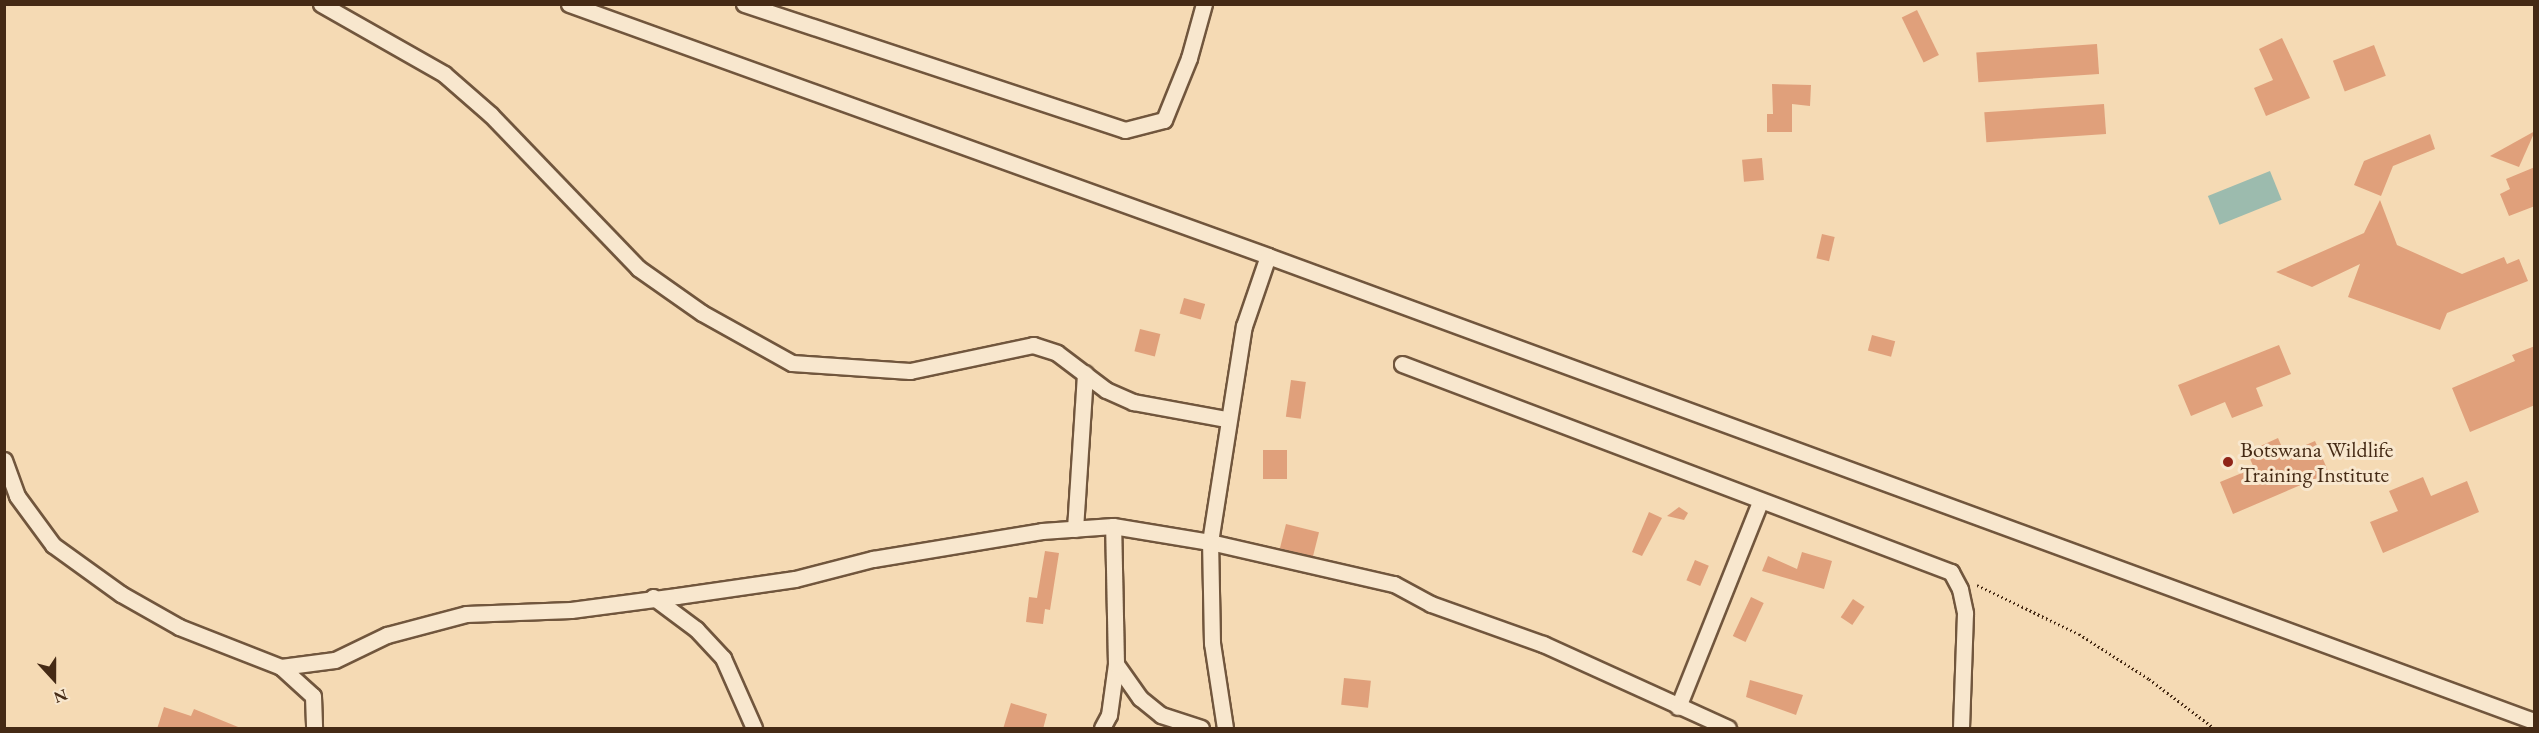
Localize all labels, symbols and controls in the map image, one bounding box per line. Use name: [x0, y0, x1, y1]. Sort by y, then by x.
place label: Botswana Wildlife Training Institute: [2240, 436, 2393, 488]
marker: Botswana Wildlife Training Institute: [2221, 455, 2235, 469]
north arrow: [24, 649, 84, 709]
text: N: [51, 684, 70, 708]

